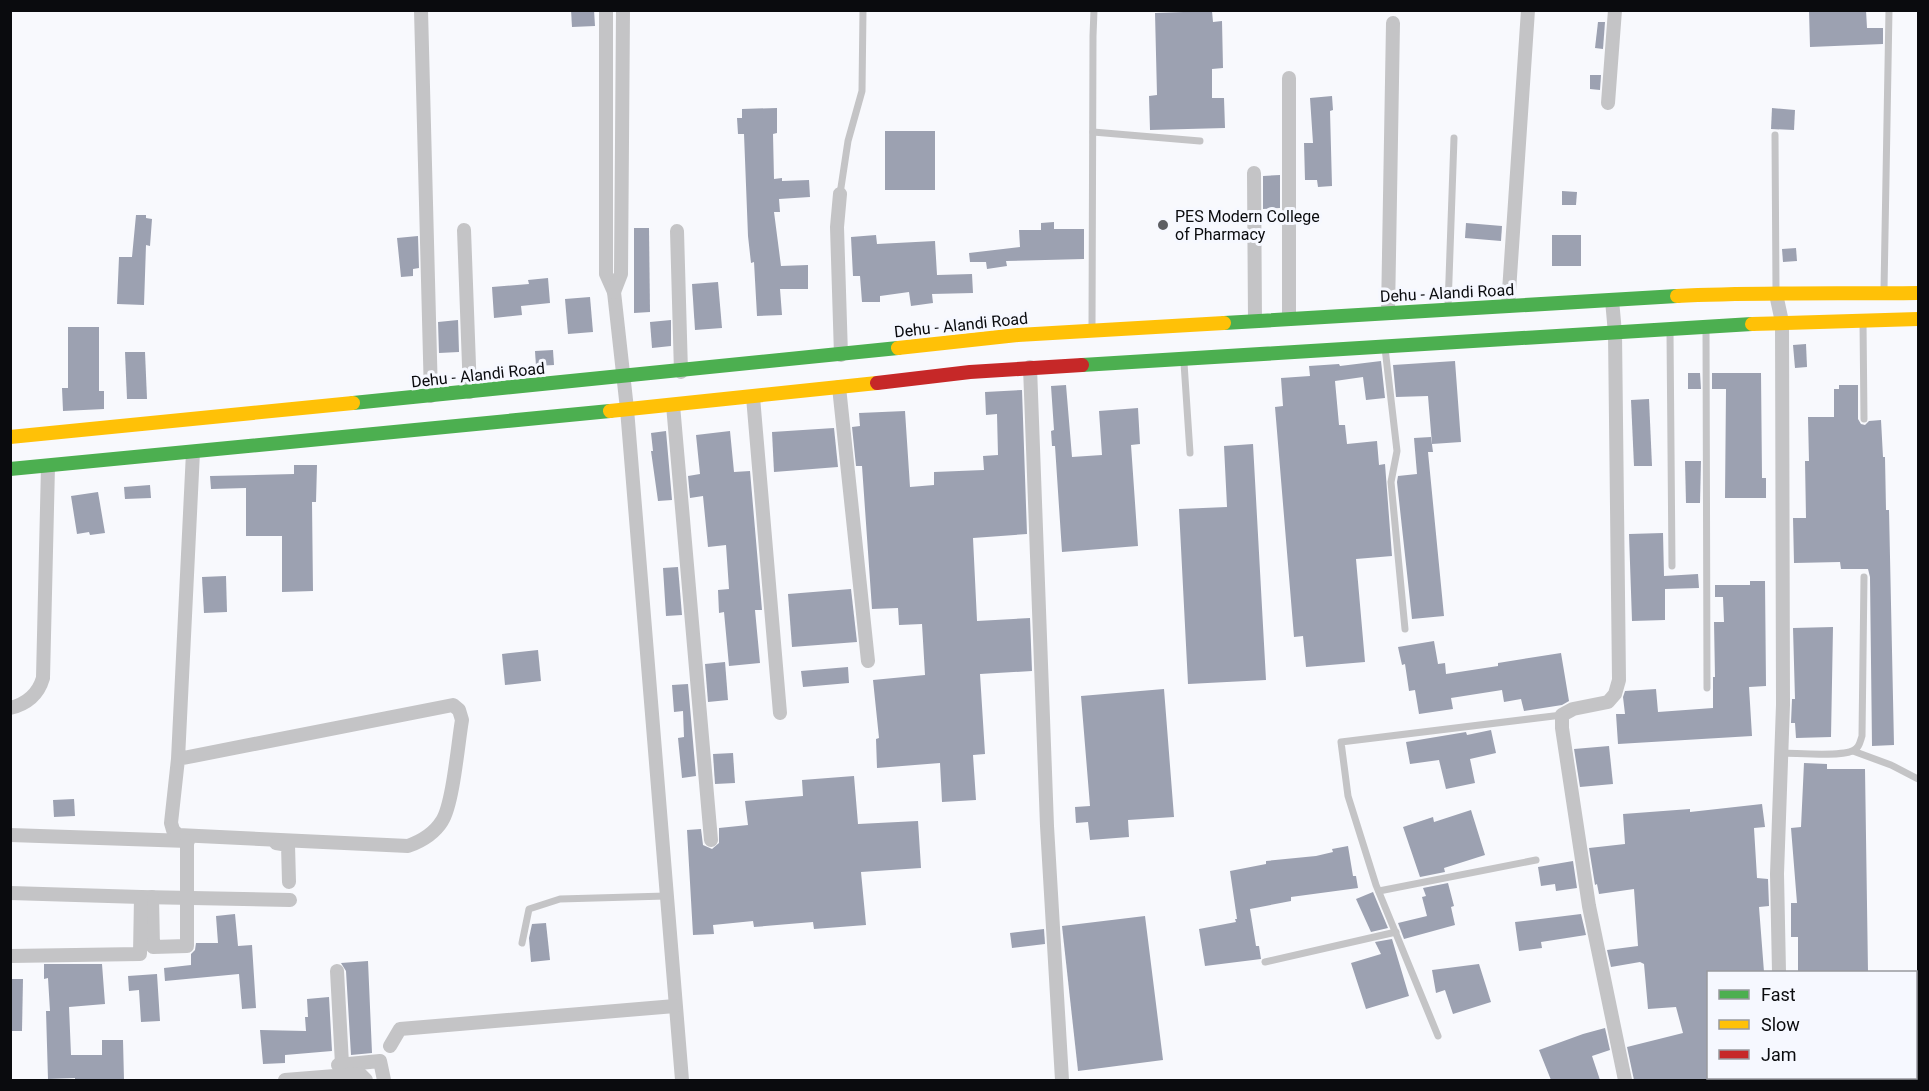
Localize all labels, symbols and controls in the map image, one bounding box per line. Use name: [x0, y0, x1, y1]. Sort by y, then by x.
place label: PES Modern College of Pharmacy: [1175, 207, 1320, 244]
marker: PES Modern College of Pharmacy: [1156, 218, 1170, 232]
street label: Dehu - Alandi Road: [1379, 280, 1515, 306]
street label: Dehu - Alandi Road: [893, 309, 1029, 341]
street label: Dehu - Alandi Road: [410, 359, 546, 391]
legend: [1707, 971, 1917, 1079]
text: Fast: [1761, 984, 1796, 1005]
text: Slow: [1761, 1014, 1800, 1035]
text: Jam: [1761, 1044, 1797, 1065]

